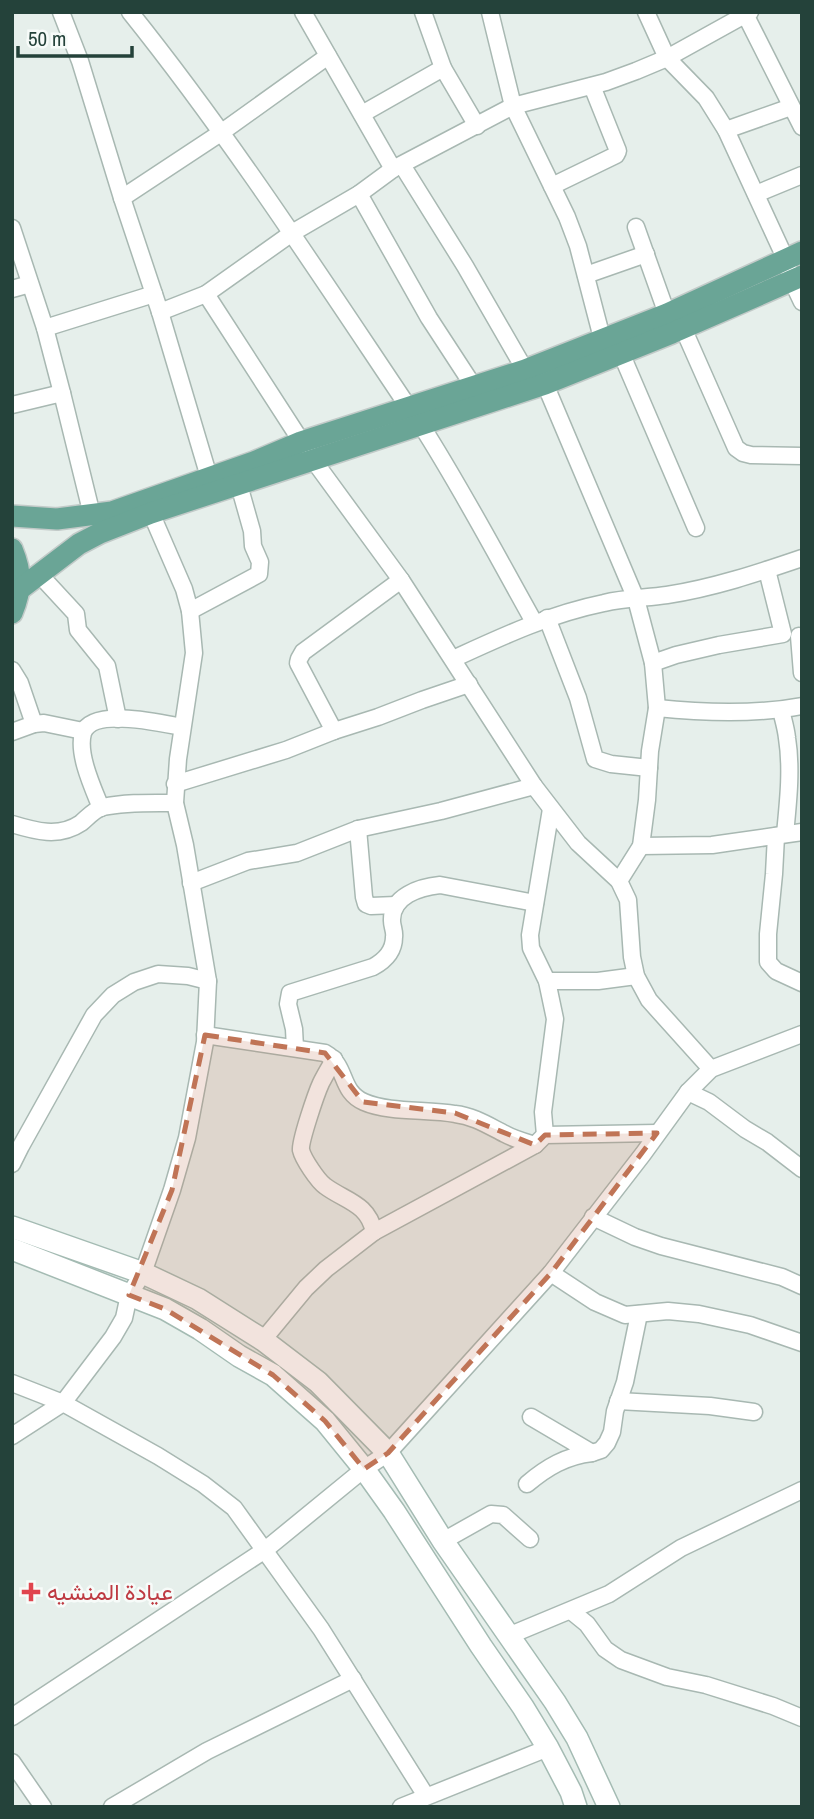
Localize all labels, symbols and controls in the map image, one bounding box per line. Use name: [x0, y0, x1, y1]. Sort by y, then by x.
scale bar: [18, 14, 131, 58]
text: 50 m: [28, 24, 66, 53]
place label: عيادة المنشيه: [47, 1576, 173, 1607]
marker: عيادة المنشيه: [21, 1582, 41, 1602]

